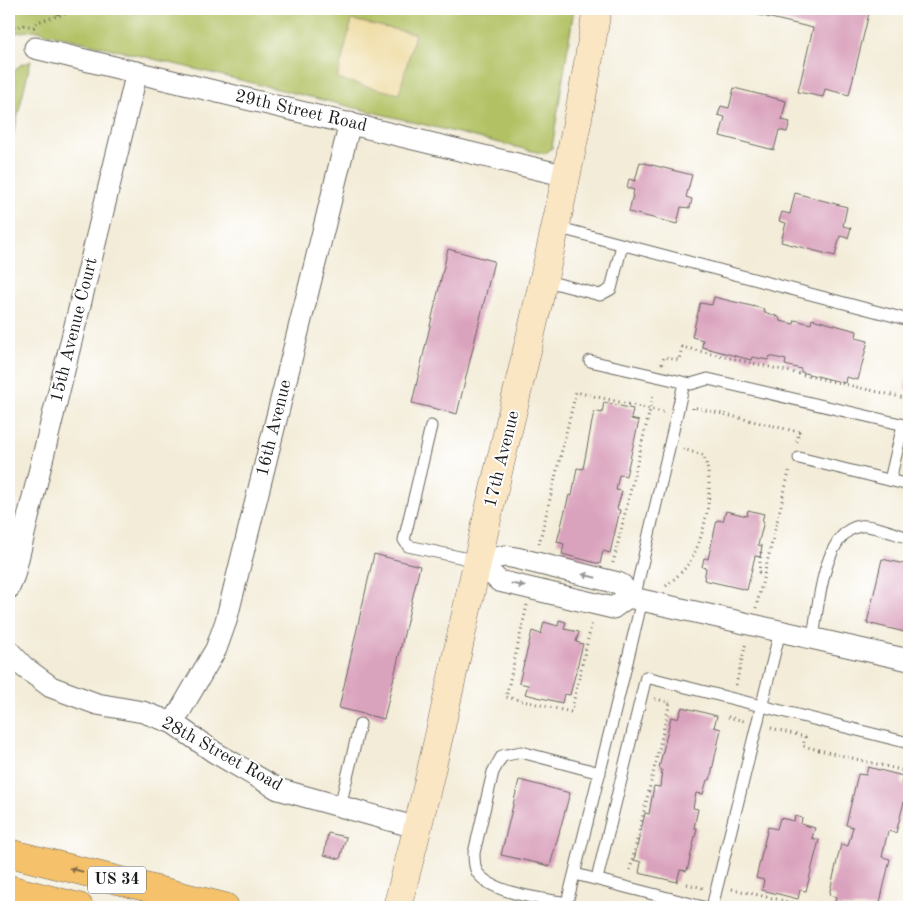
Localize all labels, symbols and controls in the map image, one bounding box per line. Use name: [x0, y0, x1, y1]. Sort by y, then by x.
street label: 29th Street Road: [233, 87, 369, 135]
street label: 15th Avenue Court: [47, 256, 101, 404]
street label: 16th Avenue: [253, 378, 295, 478]
street label: 17th Avenue: [481, 409, 523, 509]
one-way arrow: [582, 572, 597, 580]
one-way arrow: [511, 581, 526, 589]
street label: 28th Street Road: [159, 713, 285, 795]
one-way arrow: [69, 866, 84, 874]
road number: US 34: [88, 866, 146, 894]

